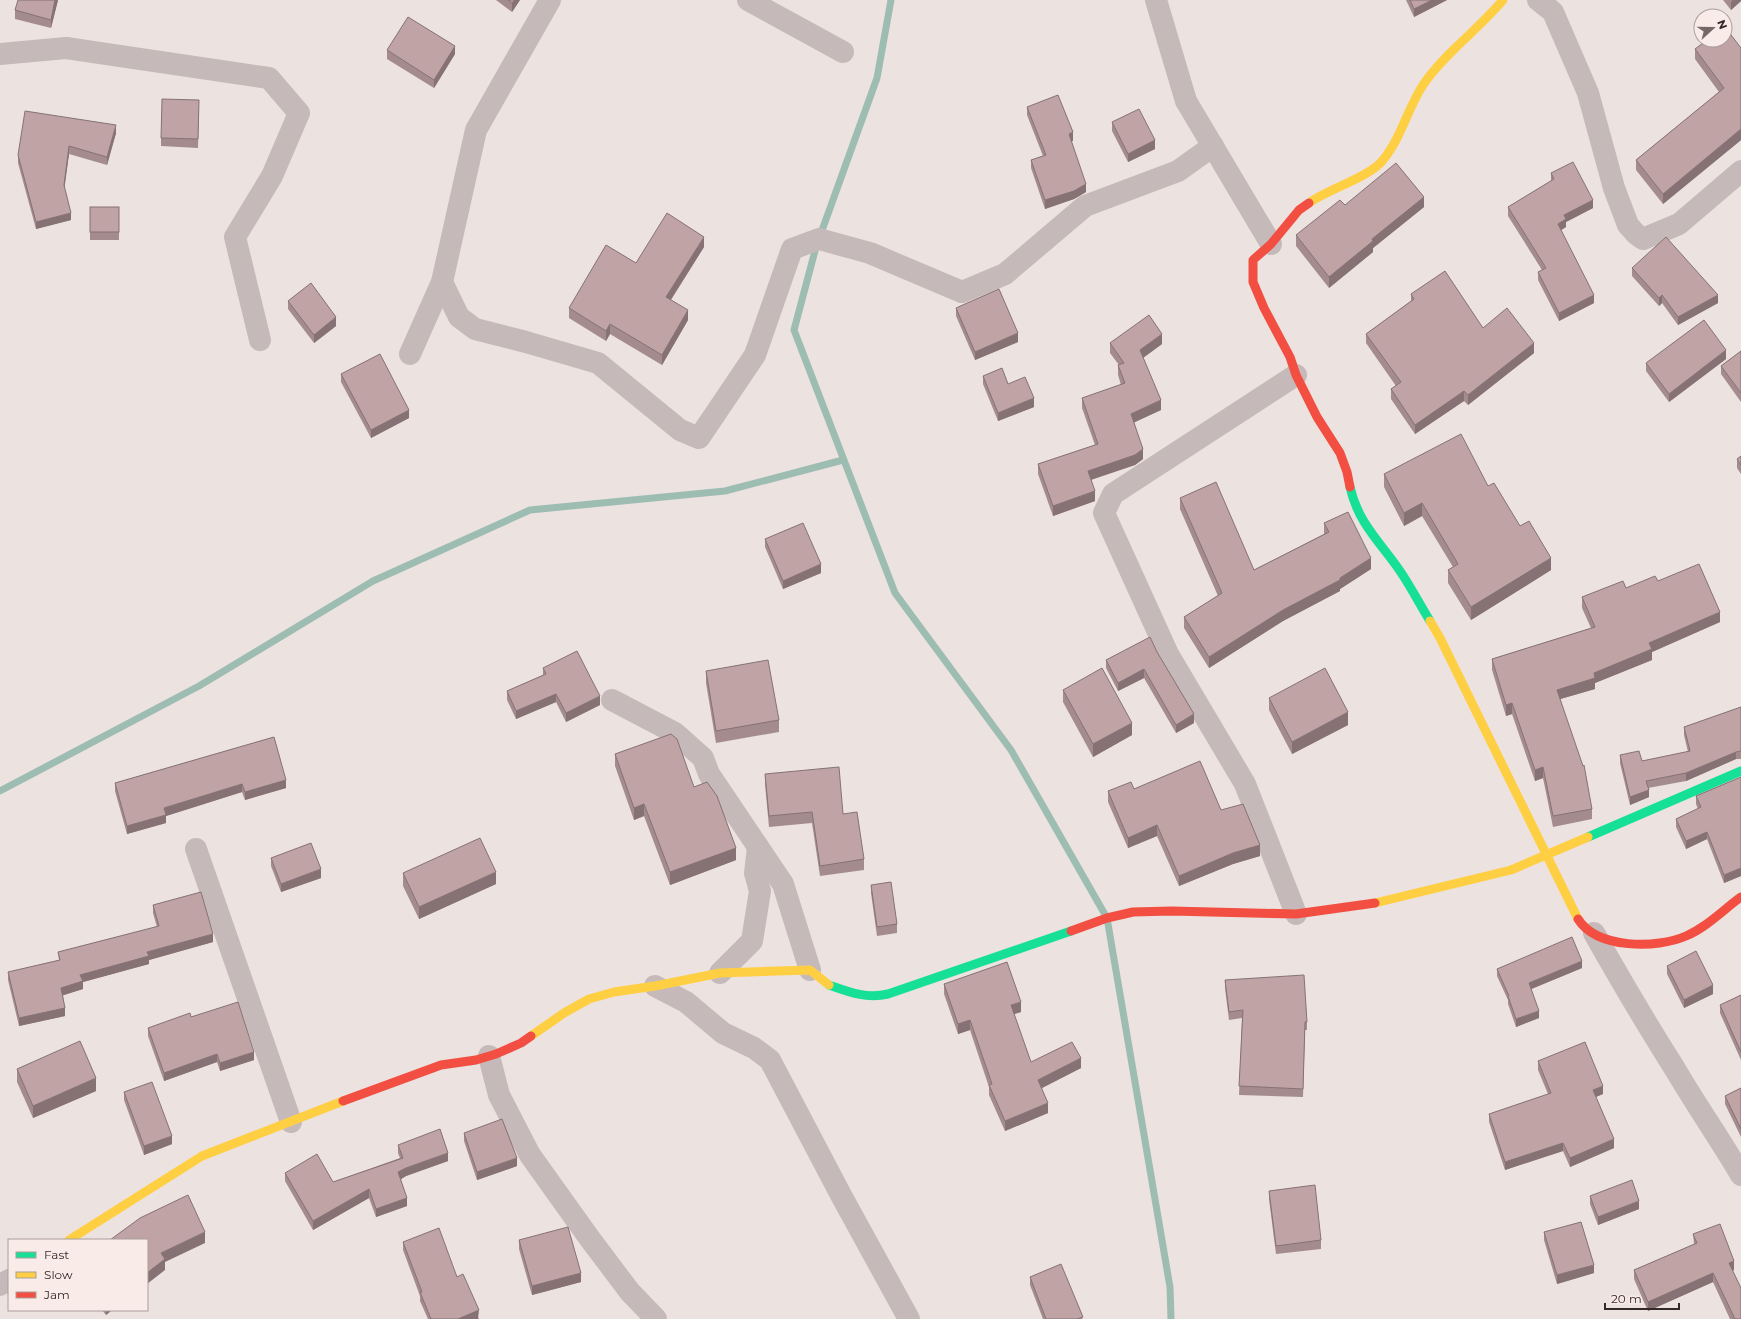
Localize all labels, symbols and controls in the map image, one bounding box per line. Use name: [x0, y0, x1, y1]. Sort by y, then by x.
north arrow: [1693, 8, 1733, 48]
text: N: [1714, 18, 1730, 31]
legend: [8, 1239, 148, 1311]
text: Fast: [44, 1247, 69, 1262]
text: Slow: [44, 1267, 73, 1282]
scale bar: [1605, 1285, 1679, 1311]
text: Jam: [43, 1287, 70, 1302]
text: 20 m: [1611, 1291, 1642, 1306]

